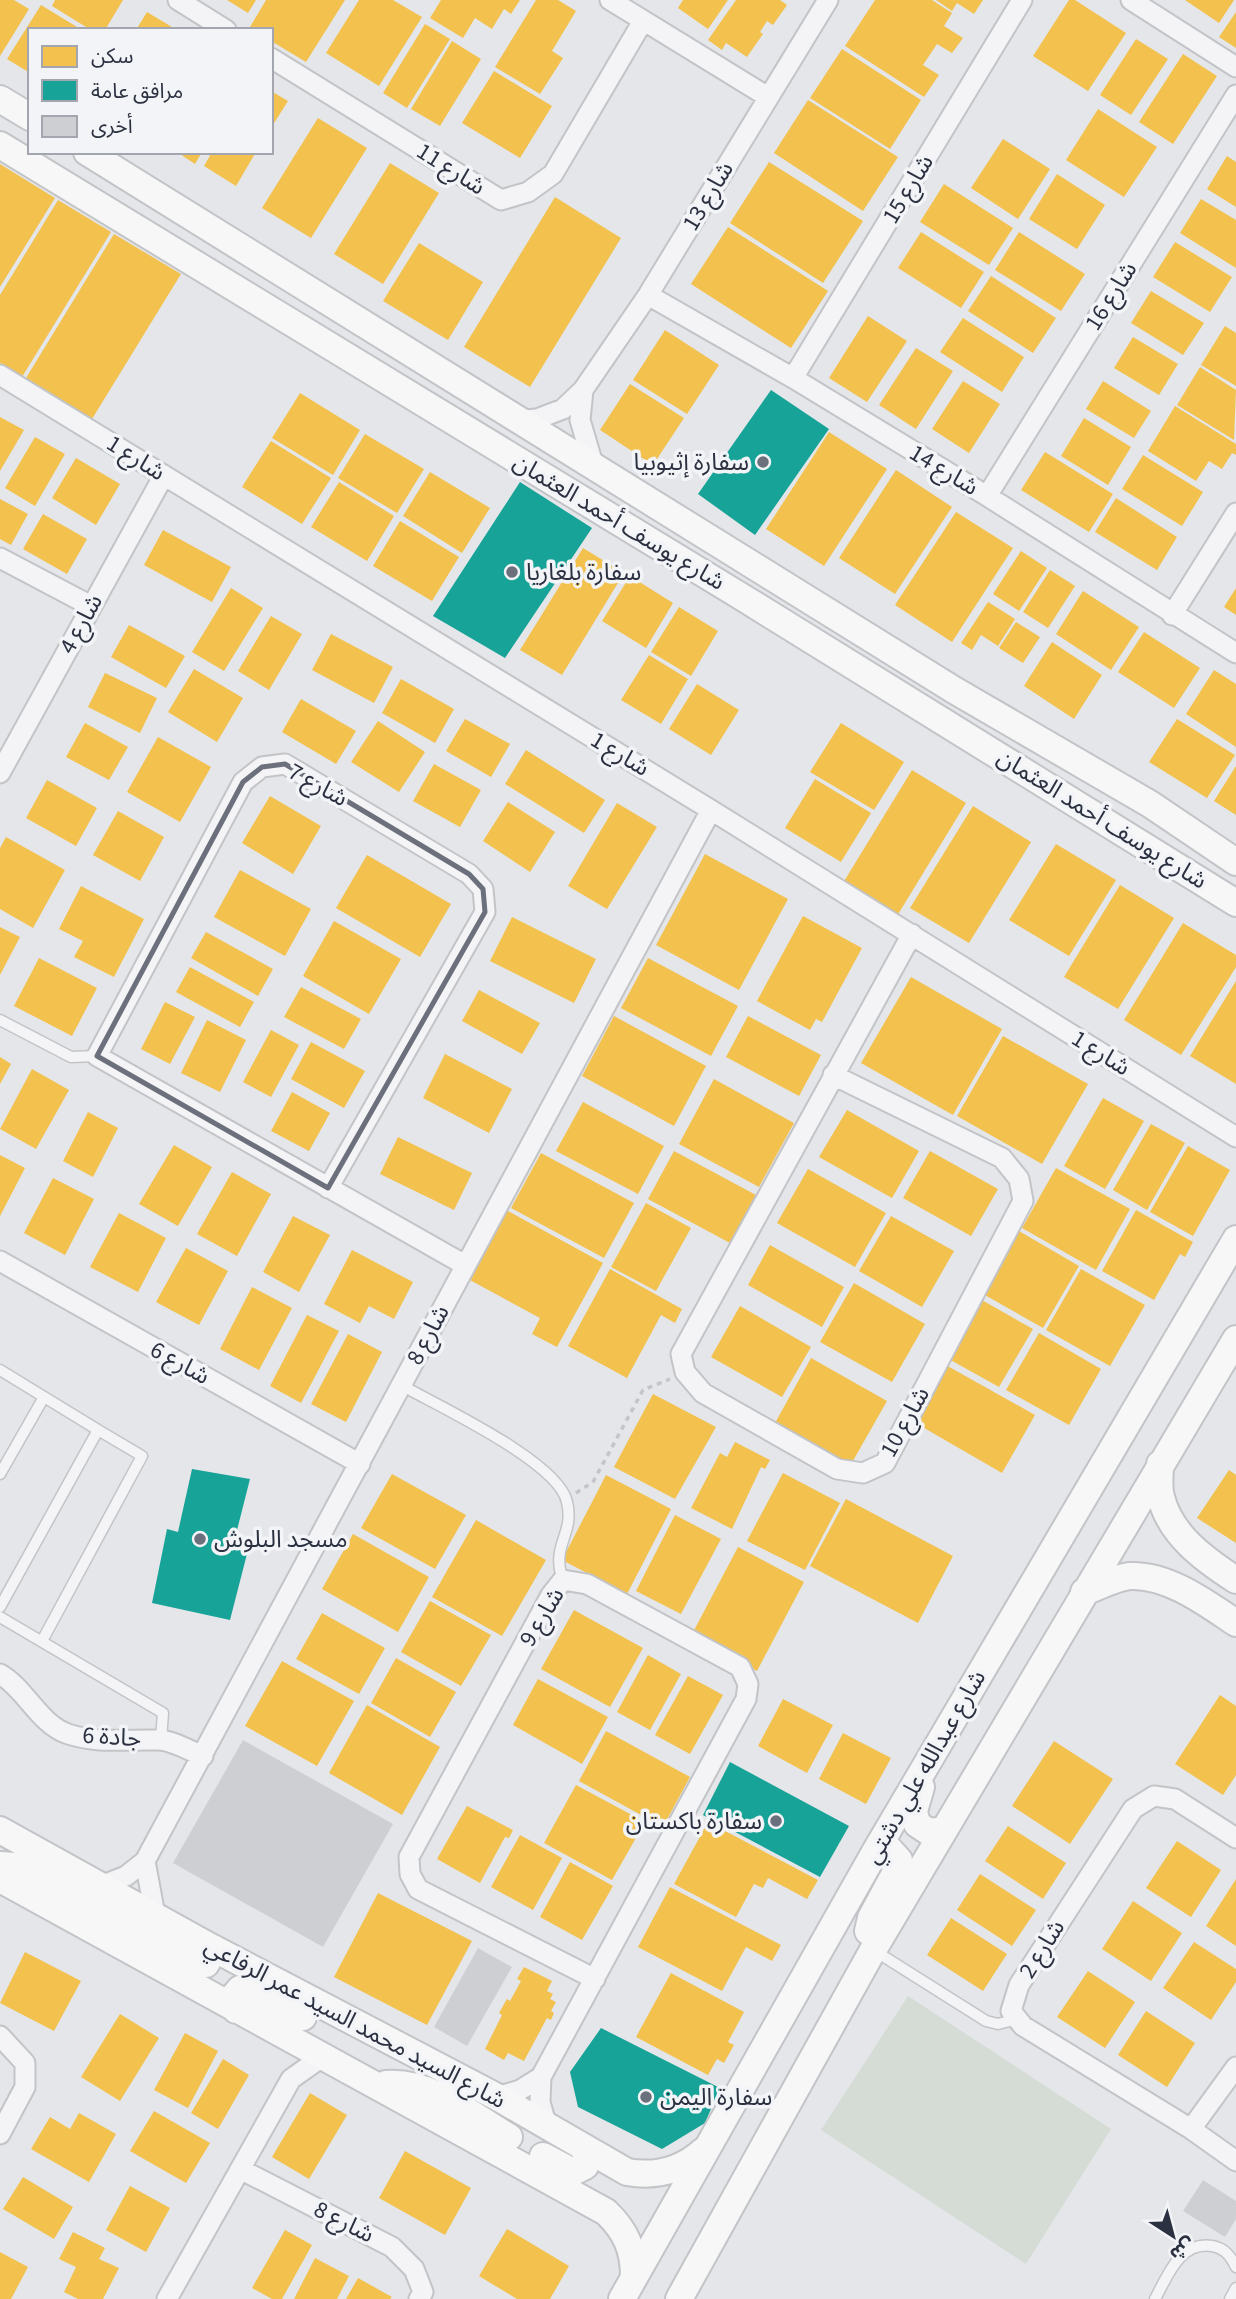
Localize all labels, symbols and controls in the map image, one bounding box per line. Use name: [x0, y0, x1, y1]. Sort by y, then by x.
legend: [28, 28, 273, 154]
text: سكن: [91, 41, 133, 71]
text: مرافق عامة: [91, 76, 183, 106]
text: أخرى: [91, 111, 133, 141]
street label: شارع 11: [410, 134, 492, 204]
street label: شارع 15: [874, 148, 942, 230]
street label: شارع 13: [674, 155, 742, 237]
street label: شارع 16: [1076, 255, 1146, 337]
street label: شارع 1: [100, 426, 172, 490]
street label: شارع 14: [903, 436, 985, 504]
street label: شارع يوسف أحمد العثمان: [506, 445, 732, 599]
place label: سفارة إثيوبيا: [633, 445, 749, 480]
marker: سفارة إثيوبيا: [755, 454, 771, 470]
place label: سفارة بلغاريا: [526, 555, 641, 590]
marker: سفارة بلغاريا: [504, 564, 520, 580]
street label: شارع 4: [50, 588, 112, 660]
street label: شارع 1: [584, 723, 656, 785]
street label: شارع يوسف أحمد العثمان: [990, 740, 1214, 898]
street label: شارع 7: [282, 754, 354, 816]
street label: شارع 1: [1065, 1021, 1137, 1085]
street label: شارع 8: [398, 1299, 458, 1371]
street label: شارع 6: [144, 1332, 216, 1394]
street label: شارع 10: [871, 1381, 939, 1463]
place label: مسجد البلوش: [214, 1522, 348, 1557]
marker: مسجد البلوش: [192, 1531, 208, 1547]
street label: شارع 9: [511, 1581, 573, 1653]
street label: شارع عبدالله علي دشتي: [855, 1663, 995, 1871]
street label: جادة 6: [81, 1717, 143, 1757]
place label: سفارة باكستان: [626, 1804, 762, 1839]
marker: سفارة باكستان: [768, 1813, 784, 1829]
street label: شارع 2: [1010, 1913, 1074, 1985]
street label: شارع السيد محمد السيد عمر الرفاعي: [198, 1928, 512, 2118]
place label: سفارة اليمن: [660, 2080, 772, 2115]
marker: سفارة اليمن: [638, 2089, 654, 2105]
street label: شارع 8: [308, 2192, 380, 2252]
north arrow: [1138, 2201, 1208, 2271]
text: ش: [1164, 2230, 1201, 2267]

